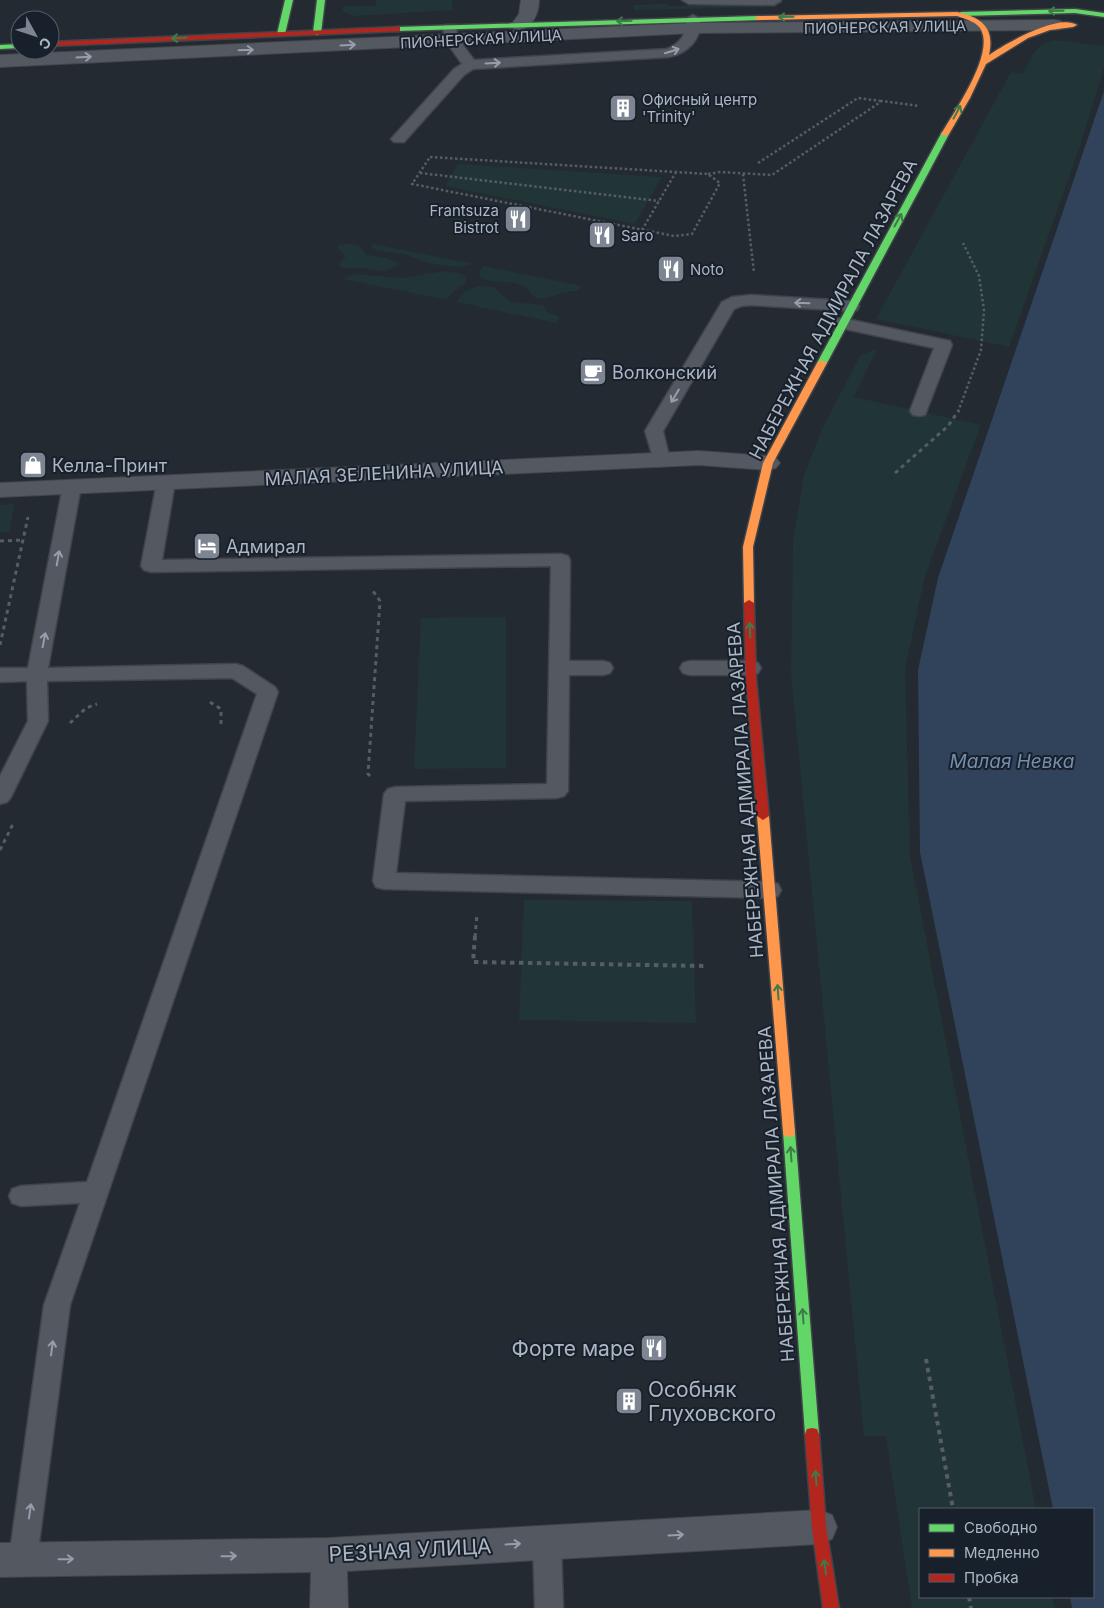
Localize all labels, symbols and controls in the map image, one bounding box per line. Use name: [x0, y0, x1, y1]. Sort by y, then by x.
one-way arrow: [1048, 7, 1064, 16]
north arrow: [10, 10, 60, 60]
one-way arrow: [778, 12, 794, 22]
street label: ПИОНЕРСКАЯ УЛИЦА: [804, 16, 966, 38]
one-way arrow: [616, 17, 632, 26]
street label: ПИОНЕРСКАЯ УЛИЦА: [400, 25, 562, 53]
one-way arrow: [172, 33, 188, 42]
text: С: [36, 34, 55, 53]
one-way arrow: [339, 41, 355, 50]
one-way arrow: [238, 45, 254, 54]
one-way arrow: [664, 46, 680, 56]
one-way arrow: [75, 52, 91, 61]
one-way arrow: [485, 59, 501, 68]
place label: Офисный центр 'Trinity': [642, 90, 757, 126]
building icon: Офисный центр 'Trinity': [608, 93, 638, 123]
one-way arrow: [953, 105, 962, 120]
street label: НАБЕРЕЖНАЯ АДМИРАЛА ЛАЗАРЕВА: [745, 155, 921, 463]
place label: Frantsuza Bistrot: [429, 201, 499, 237]
restaurant icon: Frantsuza Bistrot: [503, 204, 533, 234]
one-way arrow: [894, 213, 904, 227]
restaurant icon: Saro: [587, 220, 617, 250]
place label: Saro: [621, 226, 653, 245]
restaurant icon: Noto: [656, 254, 686, 284]
place label: Noto: [690, 260, 724, 279]
one-way arrow: [795, 298, 811, 308]
cafe icon: Волконский: [578, 357, 608, 387]
place label: Волконский: [612, 362, 717, 383]
one-way arrow: [669, 388, 679, 402]
shop icon: Келла-Принт: [18, 450, 48, 480]
place label: Келла-Принт: [52, 455, 168, 476]
street label: МАЛАЯ ЗЕЛЕНИНА УЛИЦА: [264, 456, 504, 490]
hotel icon: Адмирал: [192, 531, 222, 561]
place label: Адмирал: [226, 536, 306, 557]
one-way arrow: [54, 550, 64, 566]
street label: НАБЕРЕЖНАЯ АДМИРАЛА ЛАЗАРЕВА: [723, 621, 767, 959]
one-way arrow: [746, 622, 755, 638]
one-way arrow: [39, 632, 49, 648]
water label: Малая Невка: [949, 750, 1075, 773]
one-way arrow: [774, 984, 783, 1000]
street label: НАБЕРЕЖНАЯ АДМИРАЛА ЛАЗАРЕВА: [754, 1025, 798, 1363]
one-way arrow: [786, 1146, 795, 1162]
one-way arrow: [798, 1308, 808, 1324]
restaurant icon: Форте маре: [639, 1333, 669, 1363]
place label: Форте маре: [512, 1336, 635, 1361]
one-way arrow: [47, 1340, 57, 1356]
place label: Особняк Глуховского: [648, 1377, 776, 1426]
building icon: Особняк Глуховского: [614, 1386, 644, 1416]
one-way arrow: [811, 1470, 820, 1486]
one-way arrow: [25, 1503, 35, 1519]
legend: [919, 1508, 1094, 1598]
text: Свободно: [964, 1518, 1038, 1537]
one-way arrow: [667, 1530, 683, 1539]
street label: РЕЗНАЯ УЛИЦА: [328, 1533, 492, 1567]
one-way arrow: [505, 1540, 521, 1549]
text: Медленно: [964, 1543, 1040, 1562]
one-way arrow: [220, 1552, 236, 1561]
one-way arrow: [58, 1554, 74, 1564]
one-way arrow: [820, 1560, 830, 1576]
text: Пробка: [964, 1568, 1019, 1587]

